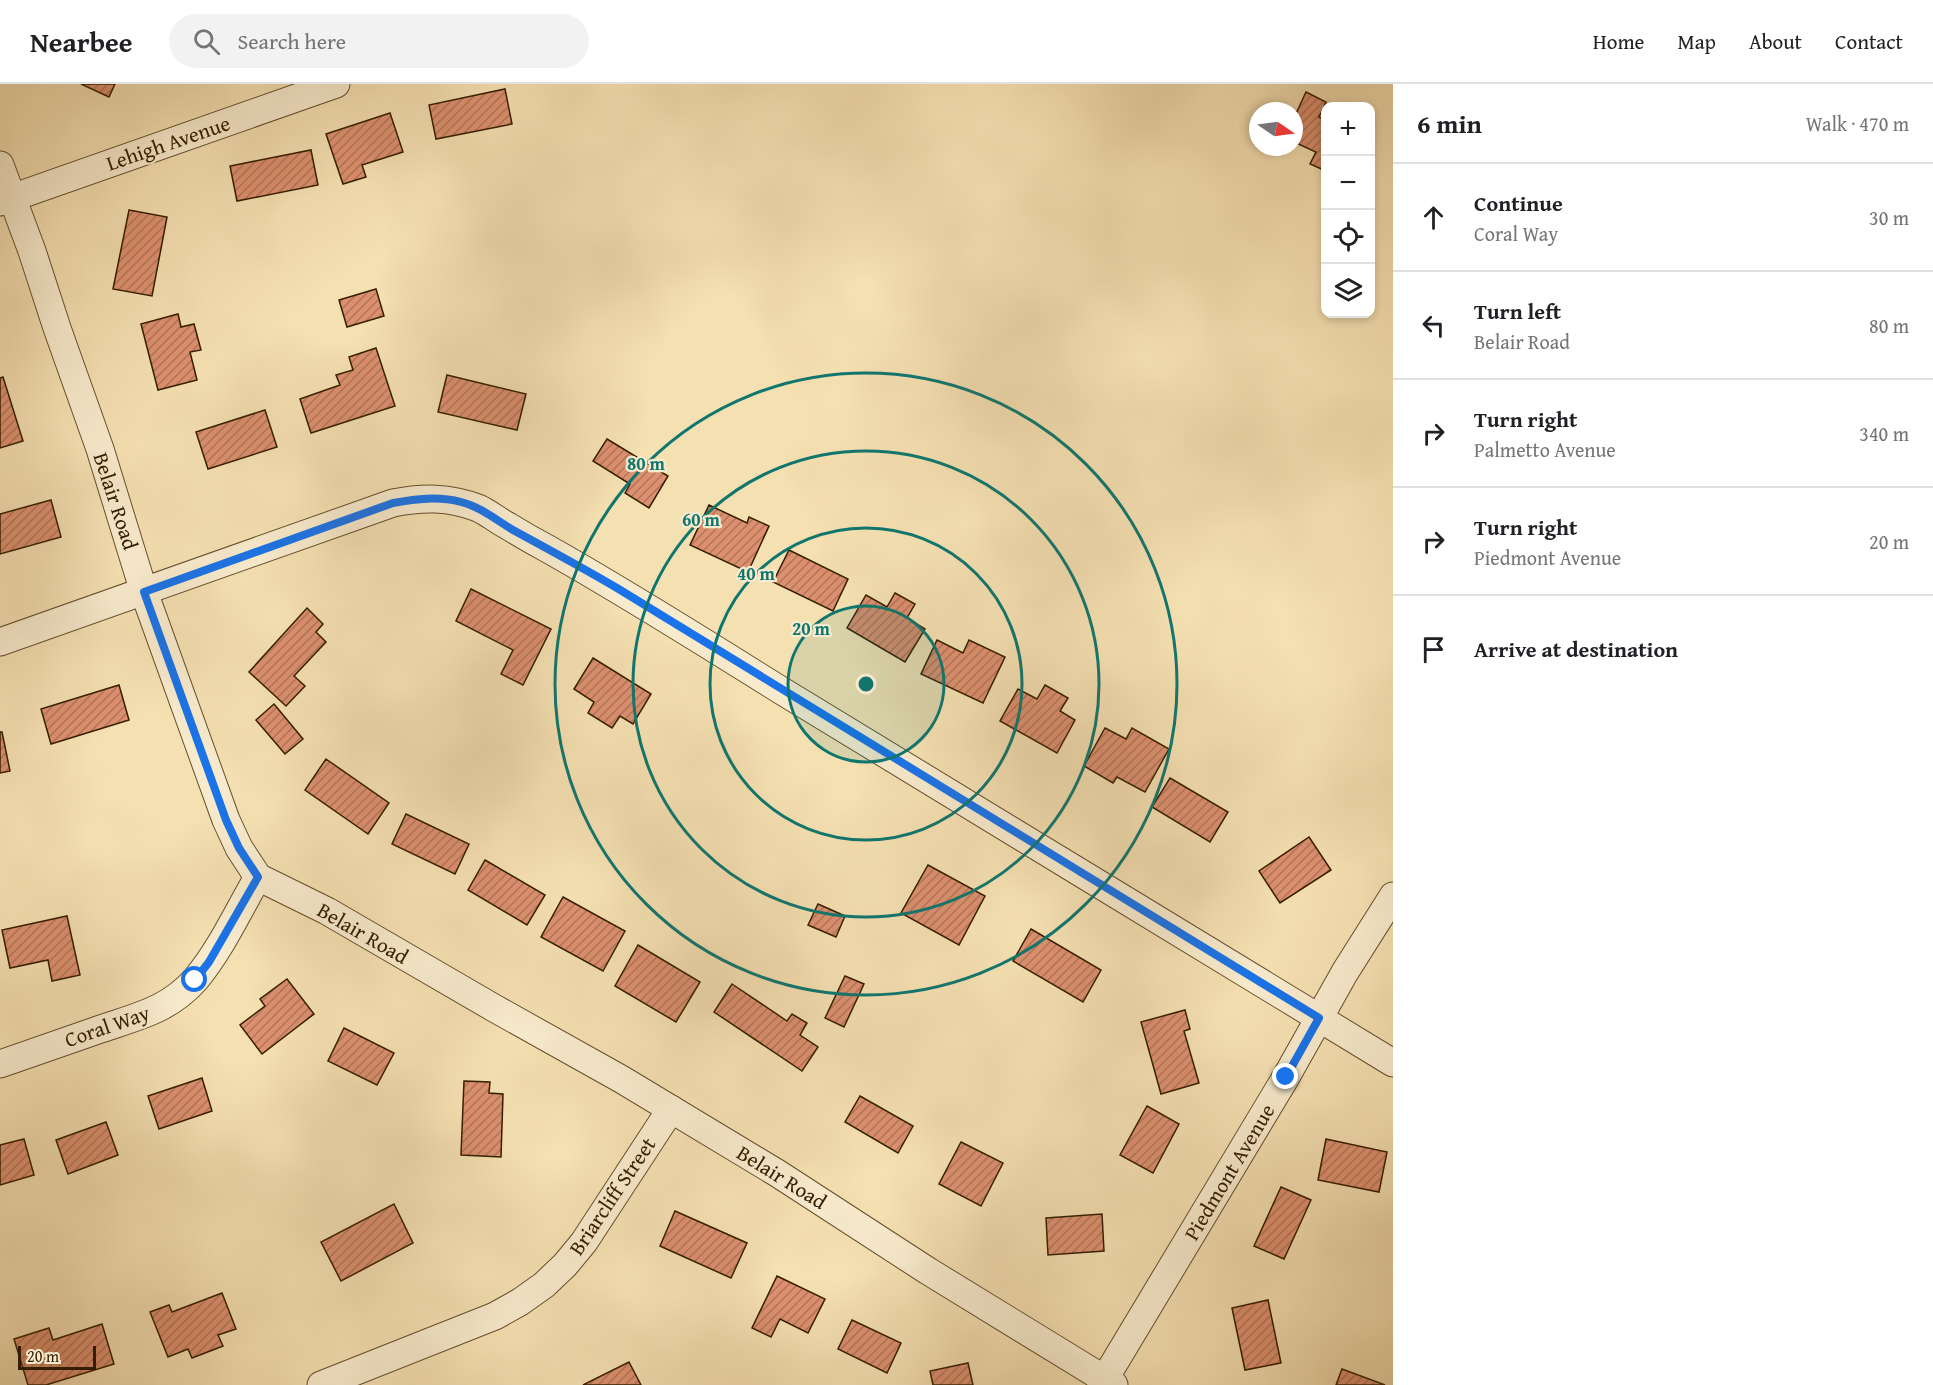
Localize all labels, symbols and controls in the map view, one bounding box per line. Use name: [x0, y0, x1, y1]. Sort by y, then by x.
search box: [169, 14, 589, 68]
text: Nearbee: [30, 21, 133, 62]
icon: search: [190, 25, 223, 58]
text: Search here: [238, 25, 346, 57]
text: Home: [1593, 26, 1644, 57]
text: Map: [1677, 26, 1716, 57]
text: About: [1749, 26, 1802, 57]
text: Contact: [1835, 26, 1903, 57]
north arrow: [1249, 102, 1303, 156]
map controls: [1321, 102, 1375, 318]
button: +: [1321, 102, 1375, 156]
text: 6 min: [1417, 104, 1482, 143]
street label: Lehigh Avenue: [102, 107, 234, 179]
text: Walk · 470 m: [1806, 109, 1909, 138]
button: −: [1321, 156, 1375, 210]
text: Continue: [1474, 187, 1563, 219]
icon: ahead: [1417, 201, 1450, 234]
text: 30 m: [1869, 203, 1909, 232]
button: locate: [1321, 210, 1375, 264]
text: Coral Way: [1474, 219, 1558, 248]
button: layers: [1321, 264, 1375, 318]
text: Turn left: [1474, 295, 1561, 327]
icon: left: [1417, 309, 1450, 342]
text: 80 m: [1869, 311, 1909, 340]
text: Belair Road: [1474, 327, 1570, 356]
text: Turn right: [1474, 403, 1577, 435]
icon: right: [1417, 417, 1450, 450]
text: 340 m: [1859, 419, 1909, 448]
text: Palmetto Avenue: [1474, 435, 1616, 464]
street label: Belair Road: [86, 448, 147, 554]
text: 80 m: [627, 450, 666, 477]
text: 60 m: [682, 506, 721, 533]
text: Turn right: [1474, 511, 1577, 543]
icon: right: [1417, 525, 1450, 558]
text: 20 m: [1869, 527, 1909, 556]
text: Piedmont Avenue: [1474, 543, 1621, 572]
text: 40 m: [737, 560, 776, 587]
text: 20 m: [792, 615, 831, 642]
icon: arrive: [1417, 633, 1450, 666]
text: Arrive at destination: [1474, 633, 1678, 665]
centre of rings: [856, 674, 876, 694]
street label: Belair Road: [312, 894, 415, 972]
route start: [181, 966, 207, 992]
street label: Coral Way: [60, 997, 154, 1055]
route end: [1272, 1063, 1298, 1089]
street label: Piedmont Avenue: [1176, 1098, 1282, 1246]
street label: Briarcliff Street: [561, 1130, 663, 1261]
street label: Belair Road: [731, 1137, 834, 1217]
scale bar: [18, 1343, 96, 1370]
text: 20 m: [27, 1344, 59, 1368]

